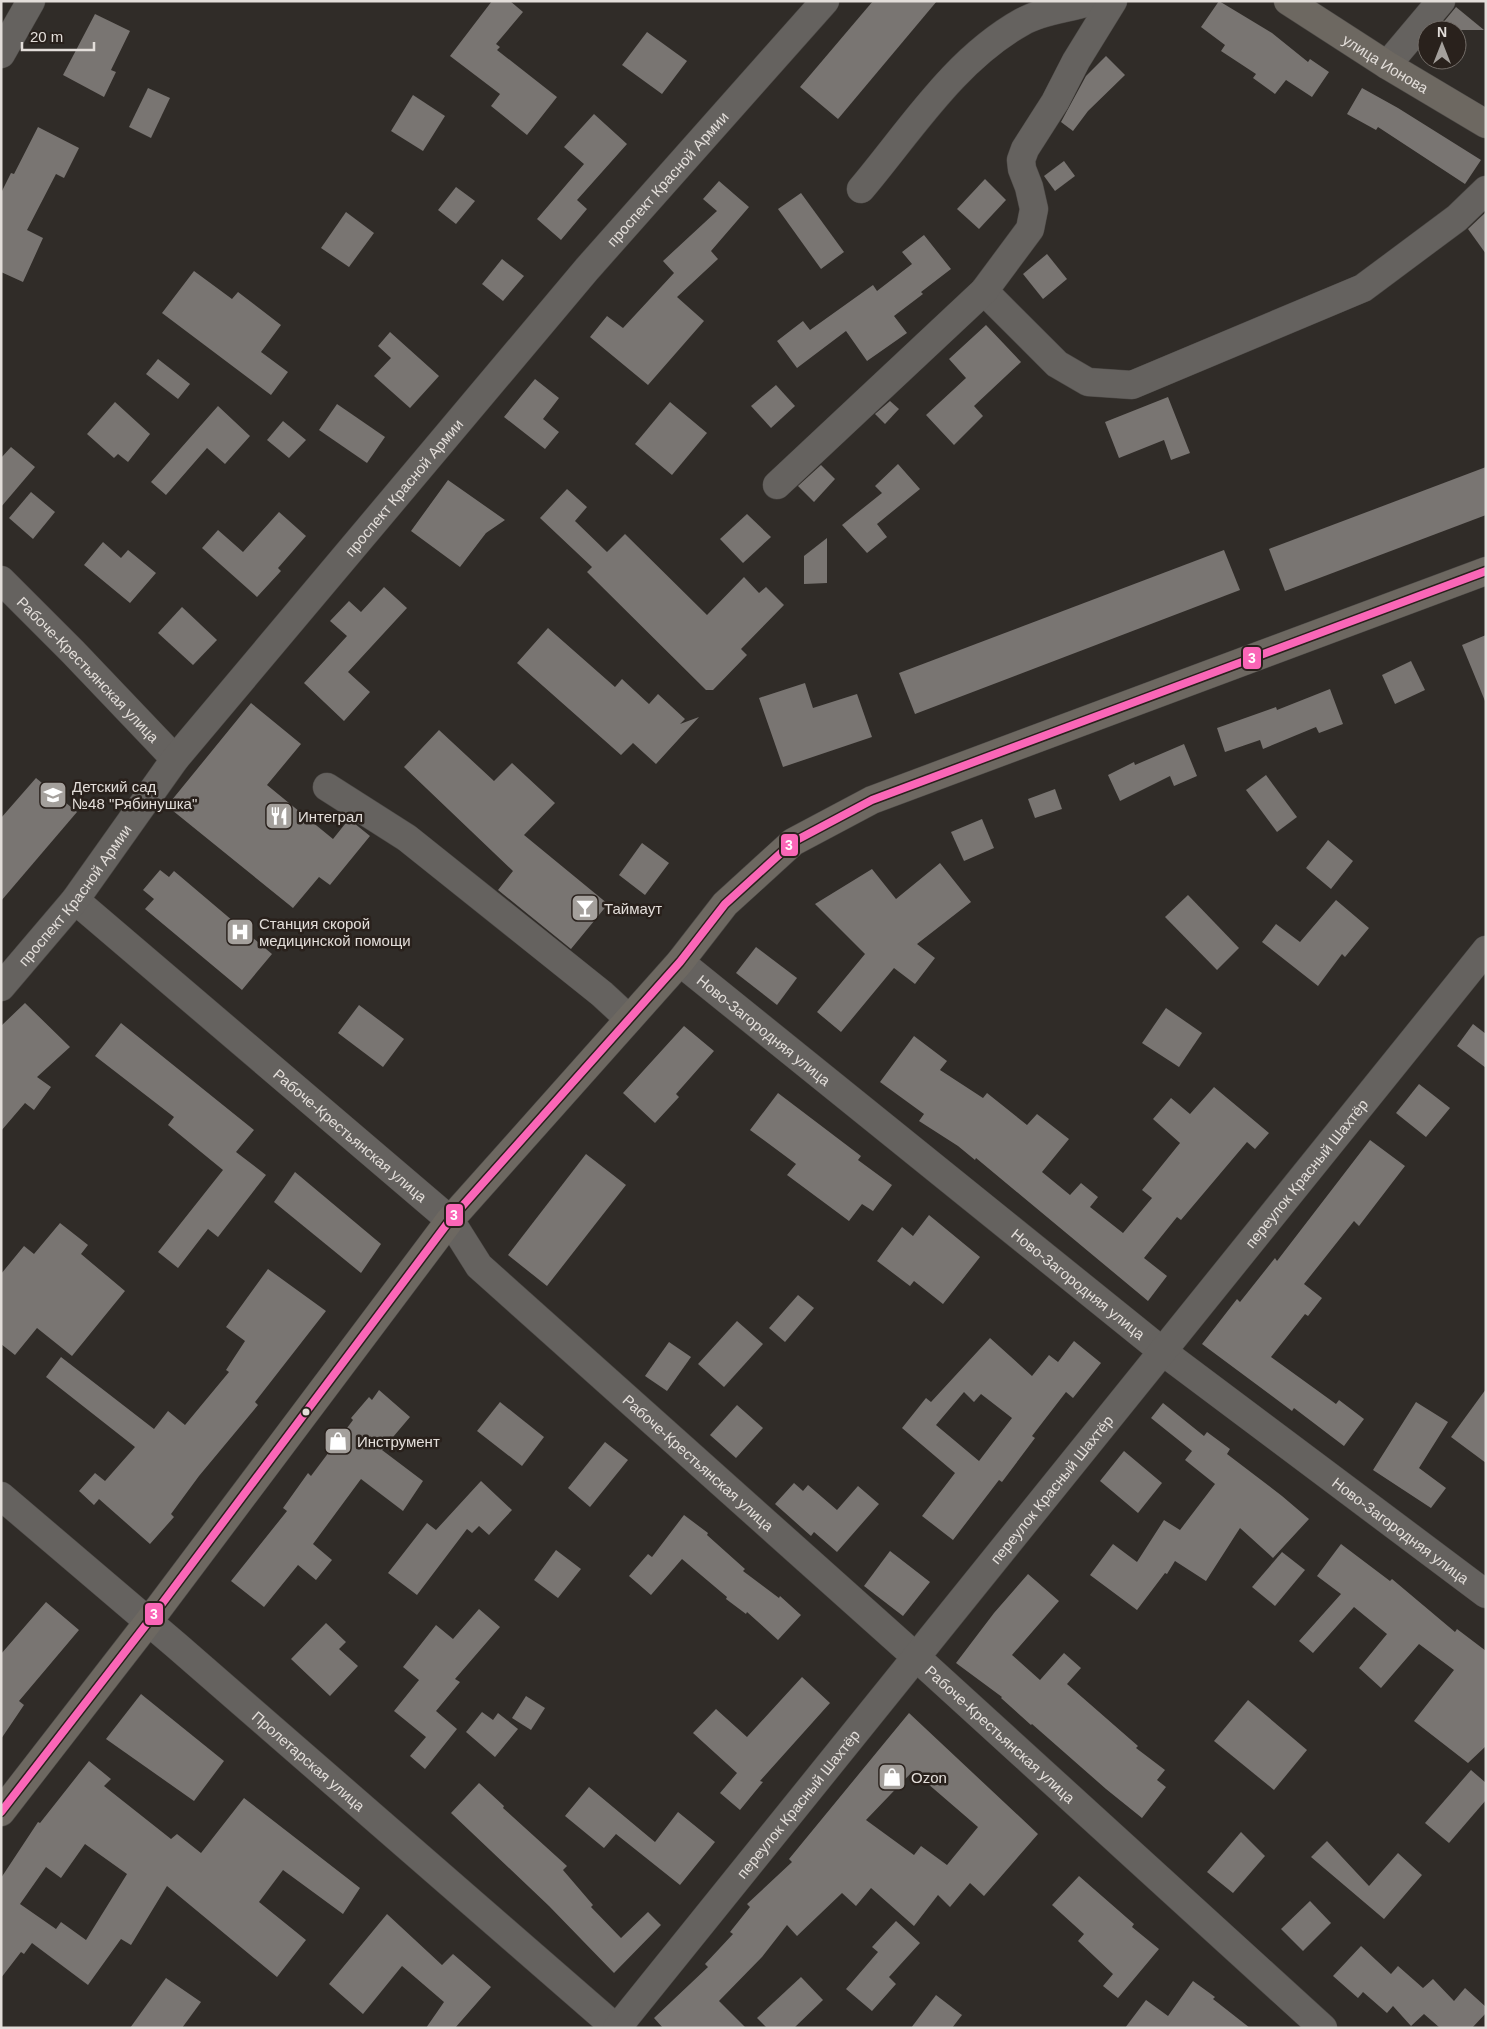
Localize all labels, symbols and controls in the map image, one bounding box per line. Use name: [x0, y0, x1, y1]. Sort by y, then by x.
scale bar: [22, 20, 95, 52]
north arrow: [1417, 20, 1467, 70]
text: N: [1437, 24, 1447, 40]
text: 20 m: [30, 28, 63, 45]
street label: улица Ионова: [1340, 30, 1432, 97]
street label: проспект Красной Армии: [603, 108, 731, 249]
street label: проспект Красной Армии: [341, 415, 466, 559]
street label: Рабоче-Крестьянская улица: [14, 593, 163, 746]
line badge: 3: [1242, 646, 1262, 670]
text: 3: [1248, 650, 1256, 666]
place label: Детский сад №48 "Рябинушка": [72, 778, 197, 812]
school or university icon: Детский сад №48 "Рябинушка": [38, 780, 68, 810]
restaurant icon: Интеграл: [264, 801, 294, 831]
place label: Интеграл: [298, 808, 363, 825]
street label: проспект Красной Армии: [15, 821, 134, 969]
line badge: 3: [780, 833, 799, 857]
text: 3: [785, 837, 793, 853]
bar icon: Таймаут: [570, 893, 600, 923]
place label: Таймаут: [604, 900, 662, 917]
place label: Станция скорой медицинской помощи: [259, 915, 411, 949]
hospital icon: Станция скорой медицинской помощи: [225, 917, 255, 947]
street label: Ново-Загородняя улица: [694, 971, 835, 1089]
street label: Рабоче-Крестьянская улица: [270, 1065, 431, 1205]
street label: переулок Красный Шахтёр: [1241, 1096, 1371, 1251]
line badge: 3: [445, 1203, 464, 1227]
text: 3: [450, 1207, 458, 1223]
street label: Ново-Загородняя улица: [1008, 1225, 1149, 1343]
street label: Рабоче-Крестьянская улица: [620, 1391, 778, 1535]
unlabelled marker: [301, 1407, 311, 1417]
street label: переулок Красный Шахтёр: [986, 1412, 1116, 1567]
shop icon: Инструмент: [323, 1426, 353, 1456]
place label: Инструмент: [357, 1433, 440, 1450]
street label: Ново-Загородняя улица: [1329, 1473, 1473, 1587]
line badge: 3: [144, 1602, 164, 1626]
text: 3: [150, 1606, 158, 1622]
street label: Рабоче-Крестьянская улица: [922, 1662, 1079, 1807]
street label: Пролетарская улица: [249, 1707, 369, 1815]
street label: переулок Красный Шахтёр: [733, 1726, 863, 1881]
shop icon: Ozon: [877, 1762, 907, 1792]
place label: Ozon: [911, 1769, 947, 1786]

